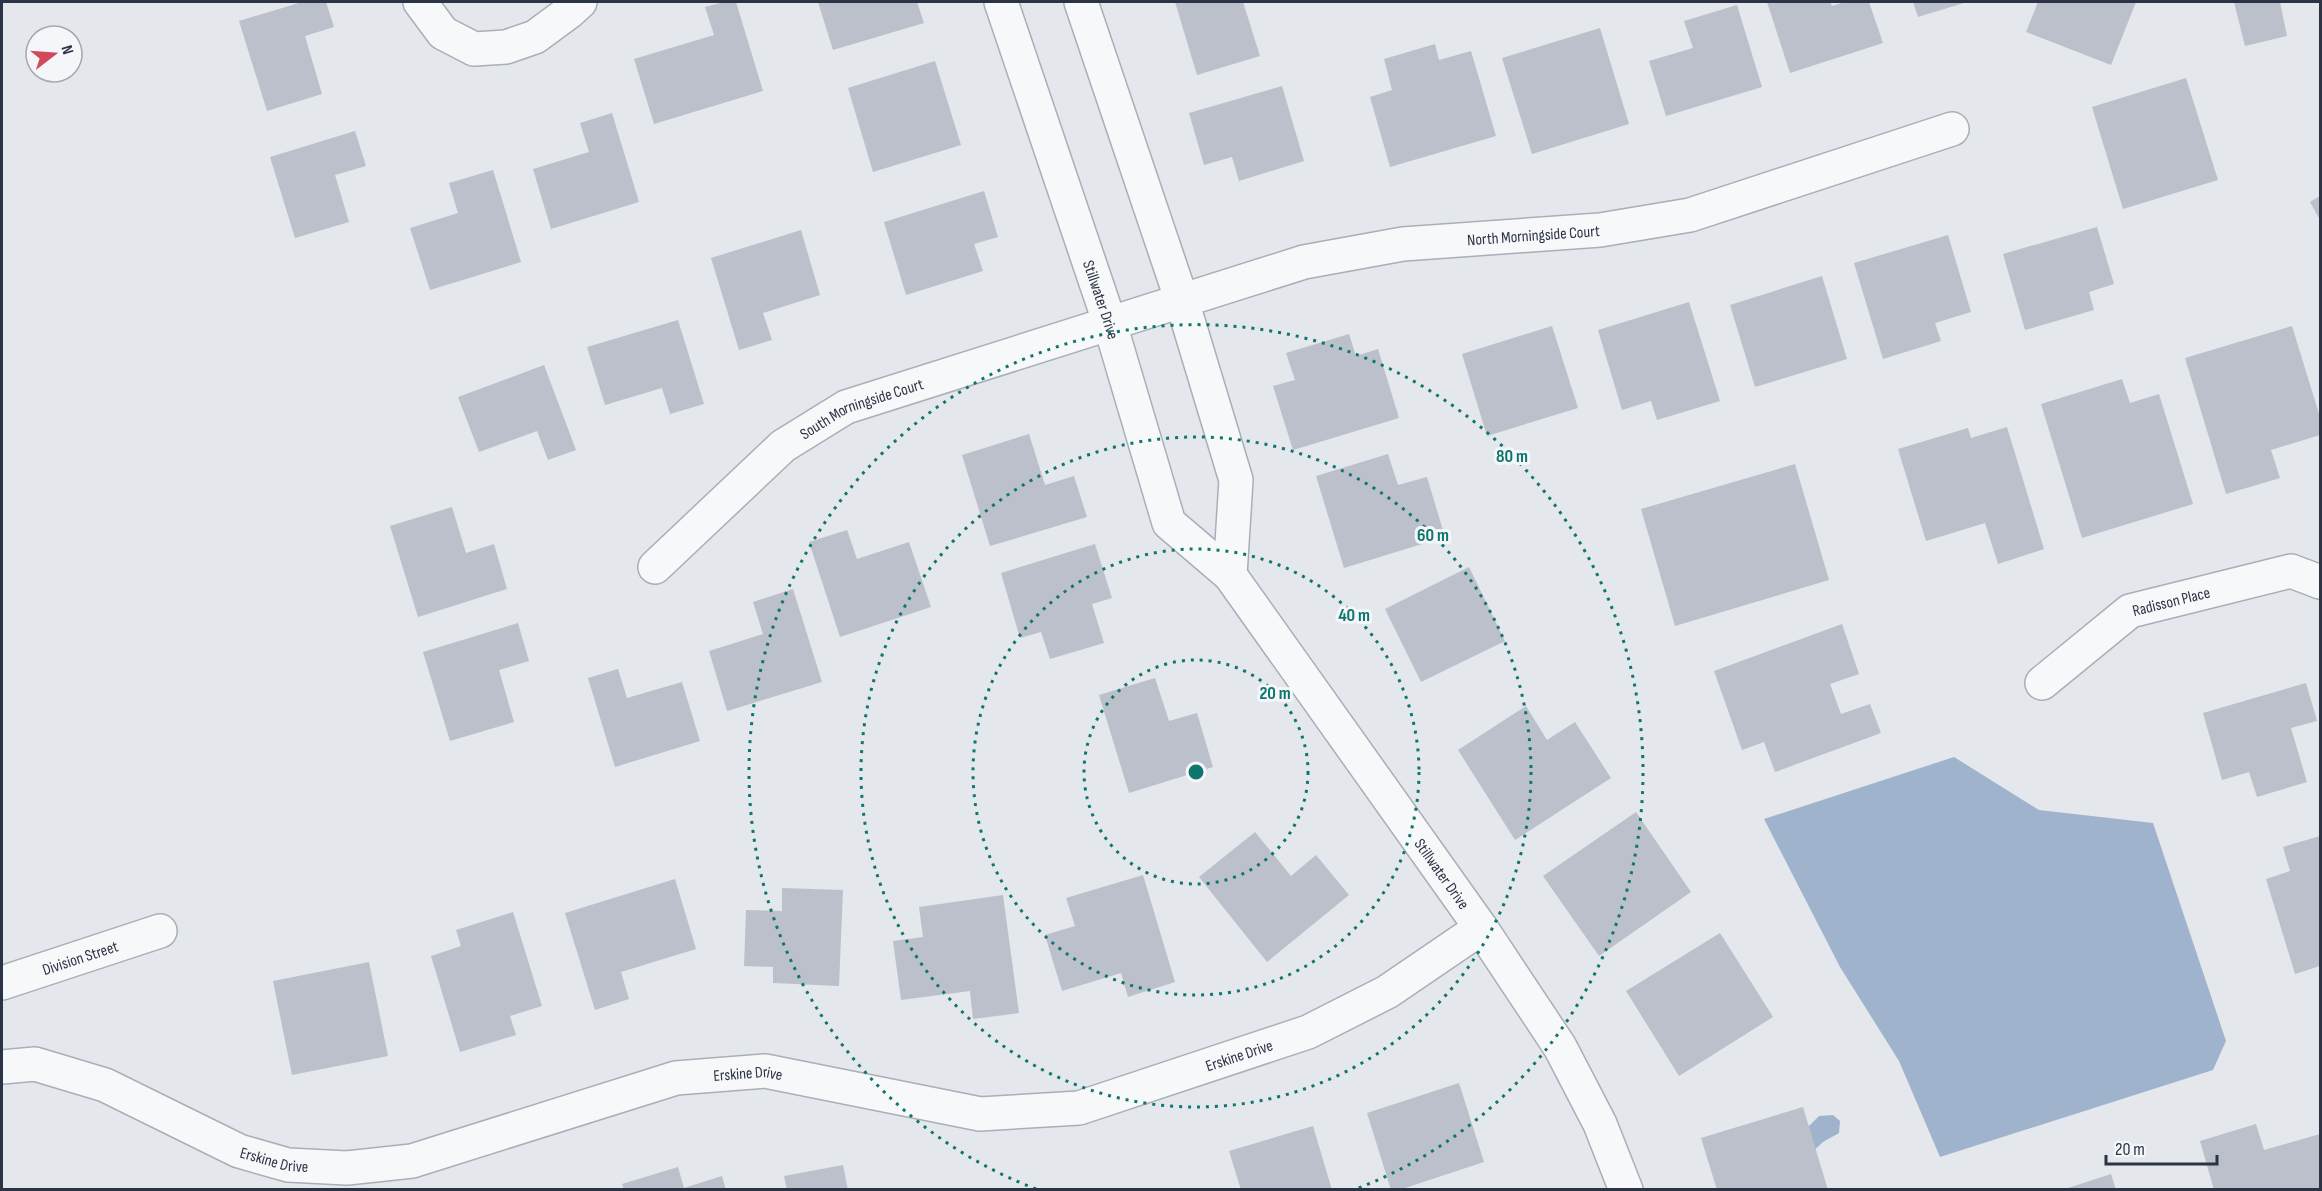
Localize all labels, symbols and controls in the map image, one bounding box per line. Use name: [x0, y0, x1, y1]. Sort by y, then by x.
north arrow: [24, 24, 84, 84]
text: N: [57, 43, 77, 57]
street label: North Morningside Court: [1467, 222, 1601, 250]
street label: Stillwater Drive: [1078, 258, 1122, 342]
street label: South Morningside Court: [797, 375, 926, 444]
text: 80 m: [1496, 446, 1528, 467]
text: 60 m: [1417, 525, 1449, 546]
street label: Radisson Place: [2131, 583, 2212, 621]
text: 40 m: [1338, 605, 1370, 626]
text: 20 m: [1259, 683, 1291, 704]
centre of rings: [1186, 762, 1206, 782]
street label: Stillwater Drive: [1410, 836, 1473, 913]
street label: Division Street: [40, 937, 121, 980]
street label: Erskine Drive: [1203, 1036, 1275, 1076]
street label: Erskine Drive: [713, 1063, 784, 1086]
scale bar: [2106, 1128, 2217, 1166]
text: 20 m: [2115, 1139, 2145, 1160]
street label: Erskine Drive: [238, 1144, 309, 1177]

